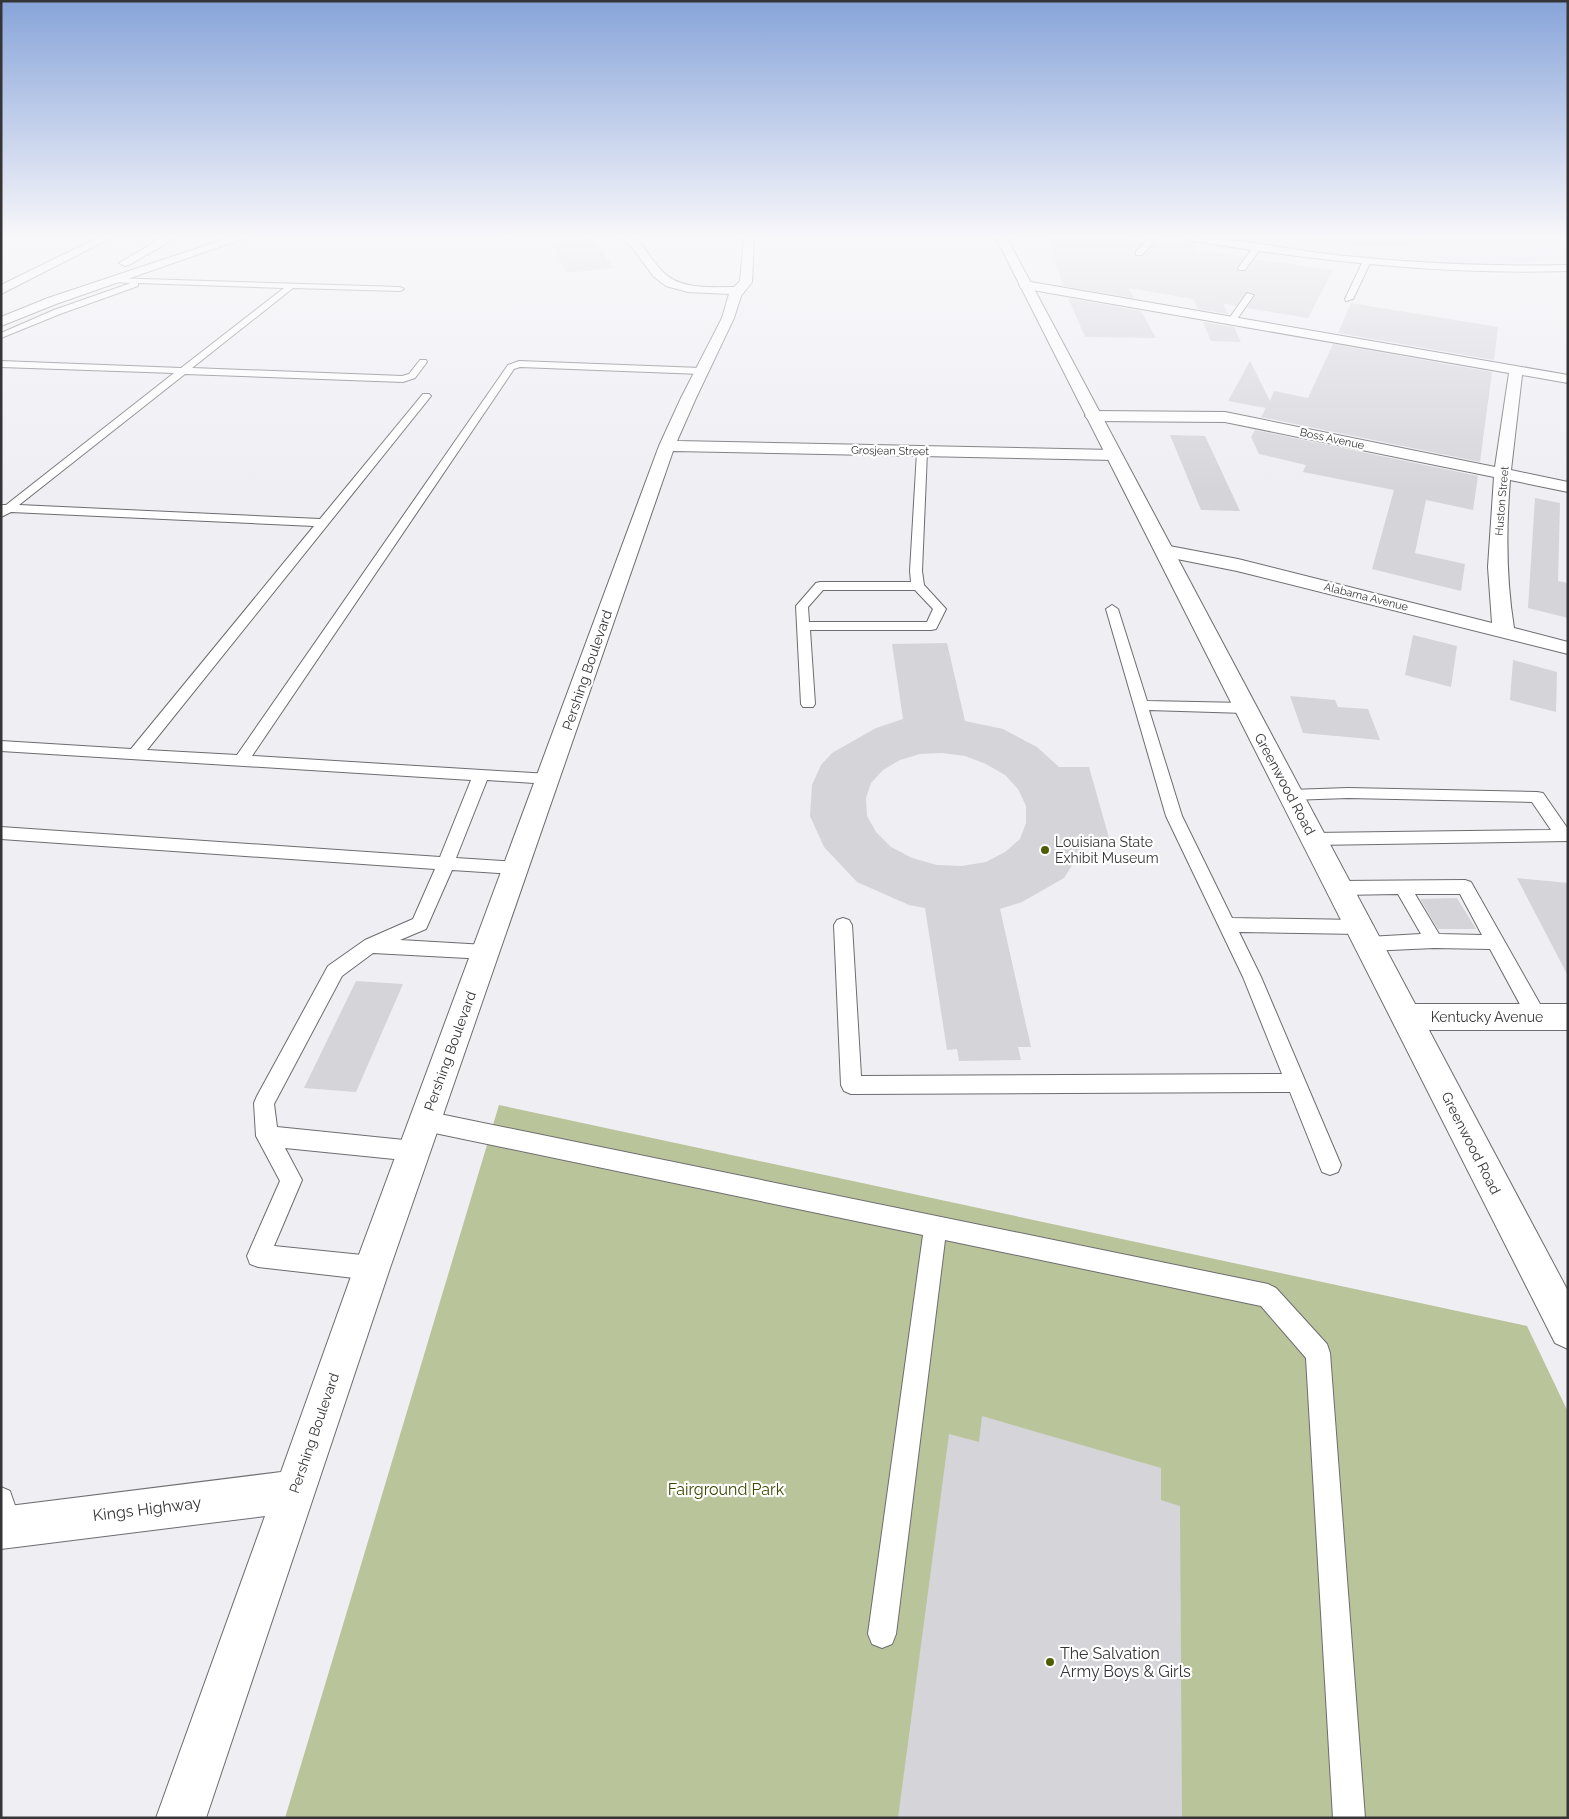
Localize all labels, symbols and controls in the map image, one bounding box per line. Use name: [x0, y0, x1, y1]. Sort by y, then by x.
street label: Boss Avenue: [1299, 426, 1366, 452]
street label: Grosjean Street: [851, 444, 929, 458]
street label: Huston Street: [1492, 465, 1512, 536]
street label: Alabama Avenue: [1323, 580, 1410, 614]
street label: Pershing Boulevard: [559, 608, 615, 732]
street label: Greenwood Road: [1251, 730, 1319, 838]
place label: Louisiana State Exhibit Museum: [1055, 834, 1159, 866]
marker: Louisiana State Exhibit Museum: [1039, 844, 1051, 856]
street label: Pershing Boulevard: [421, 989, 479, 1113]
street label: Kentucky Avenue: [1431, 1009, 1543, 1025]
street label: Greenwood Road: [1438, 1089, 1504, 1197]
street label: Pershing Boulevard: [286, 1371, 342, 1495]
park label: Fairground Park: [668, 1480, 785, 1499]
street label: Kings Highway: [92, 1493, 203, 1525]
place label: The Salvation Army Boys & Girls: [1060, 1644, 1191, 1681]
marker: The Salvation Army Boys & Girls: [1044, 1656, 1056, 1668]

